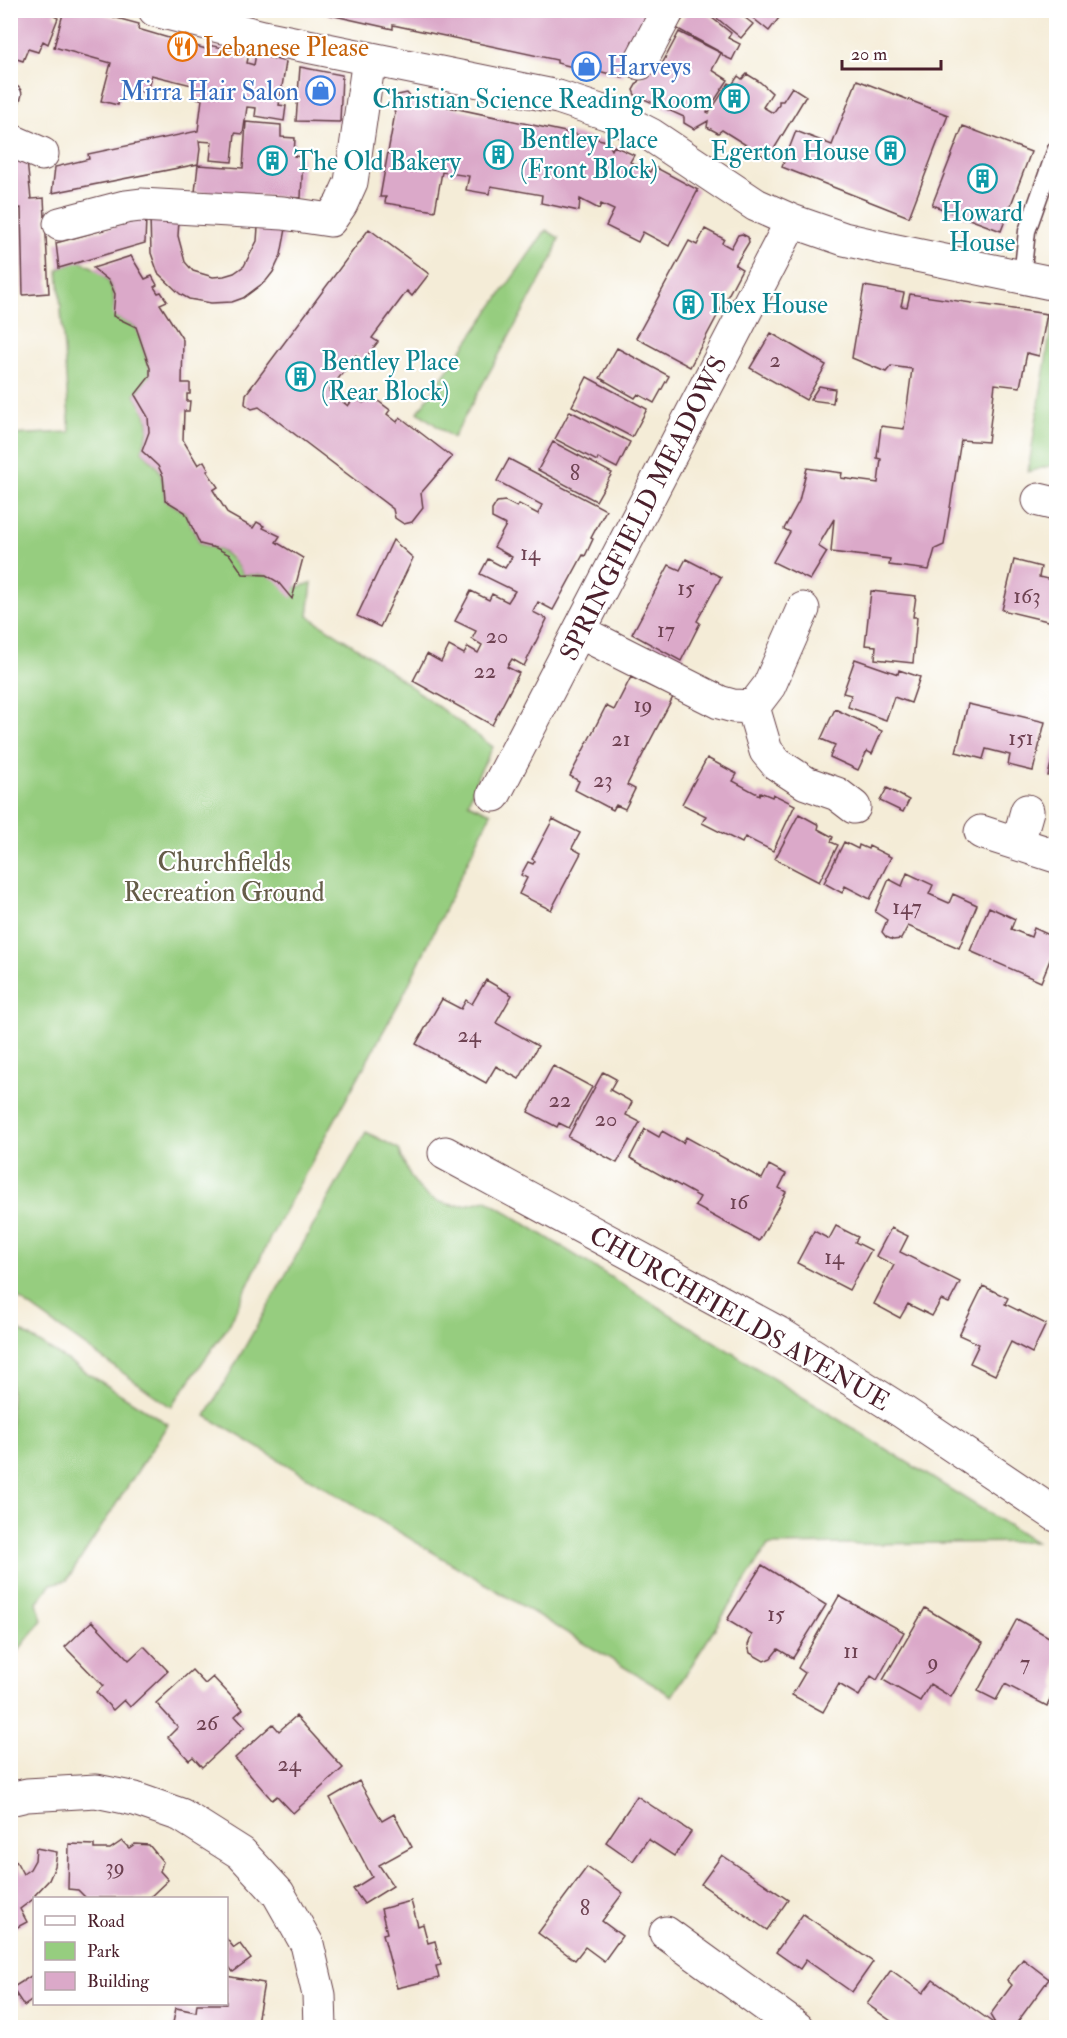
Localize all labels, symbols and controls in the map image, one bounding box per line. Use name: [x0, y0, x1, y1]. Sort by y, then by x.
restaurant icon: Lebanese Please: [166, 31, 198, 63]
place label: Lebanese Please: [203, 32, 369, 64]
scale bar: [842, 33, 941, 71]
text: 20 m: [851, 43, 887, 66]
shop icon: Harveys: [570, 50, 602, 82]
place label: Harveys: [607, 51, 691, 83]
shop icon: Mirra Hair Salon: [304, 75, 336, 107]
place label: Mirra Hair Salon: [120, 76, 299, 108]
building icon: Christian Science Reading Room: [718, 83, 750, 115]
place label: Christian Science Reading Room: [372, 84, 713, 116]
place label: Bentley Place (Front Block): [520, 124, 658, 186]
building icon: Egerton House: [874, 135, 906, 167]
place label: Egerton House: [710, 136, 869, 168]
building icon: Bentley Place (Front Block): [483, 138, 515, 170]
building icon: The Old Bakery: [257, 145, 289, 177]
place label: The Old Bakery: [294, 146, 461, 178]
building icon: Howard House: [966, 162, 998, 194]
place label: Howard House: [941, 197, 1023, 259]
building icon: Ibex House: [673, 288, 705, 320]
place label: Ibex House: [710, 289, 828, 321]
place label: Bentley Place (Rear Block): [321, 346, 459, 408]
house number: 2: [769, 346, 781, 374]
street label: SPRINGFIELD MEADOWS: [553, 351, 735, 666]
building icon: Bentley Place (Rear Block): [284, 360, 316, 392]
house number: 8: [570, 459, 580, 487]
house number: 14: [520, 539, 541, 567]
house number: 15: [677, 574, 695, 602]
house number: 163: [1013, 582, 1041, 610]
house number: 17: [657, 616, 675, 644]
house number: 20: [486, 622, 508, 650]
house number: 22: [474, 657, 496, 685]
house number: 19: [633, 691, 653, 719]
house number: 151: [1008, 724, 1034, 752]
house number: 21: [611, 725, 631, 753]
house number: 23: [593, 766, 613, 794]
park label: Churchfields Recreation Ground: [123, 847, 325, 909]
house number: 147: [892, 893, 922, 921]
house number: 24: [457, 1021, 482, 1049]
house number: 22: [549, 1086, 571, 1114]
house number: 20: [595, 1105, 617, 1133]
house number: 16: [730, 1188, 750, 1216]
street label: CHURCHFIELDS AVENUE: [583, 1220, 896, 1418]
house number: 14: [824, 1243, 845, 1271]
house number: 15: [767, 1600, 785, 1628]
house number: 11: [843, 1637, 859, 1665]
house number: 9: [925, 1648, 939, 1676]
house number: 7: [1020, 1649, 1030, 1677]
house number: 26: [196, 1709, 220, 1737]
house number: 24: [277, 1750, 302, 1778]
house number: 39: [105, 1853, 125, 1881]
house number: 8: [580, 1894, 590, 1922]
legend: [33, 1897, 228, 2005]
text: Road: [87, 1910, 125, 1933]
text: Park: [87, 1940, 120, 1963]
text: Building: [87, 1970, 150, 1993]

